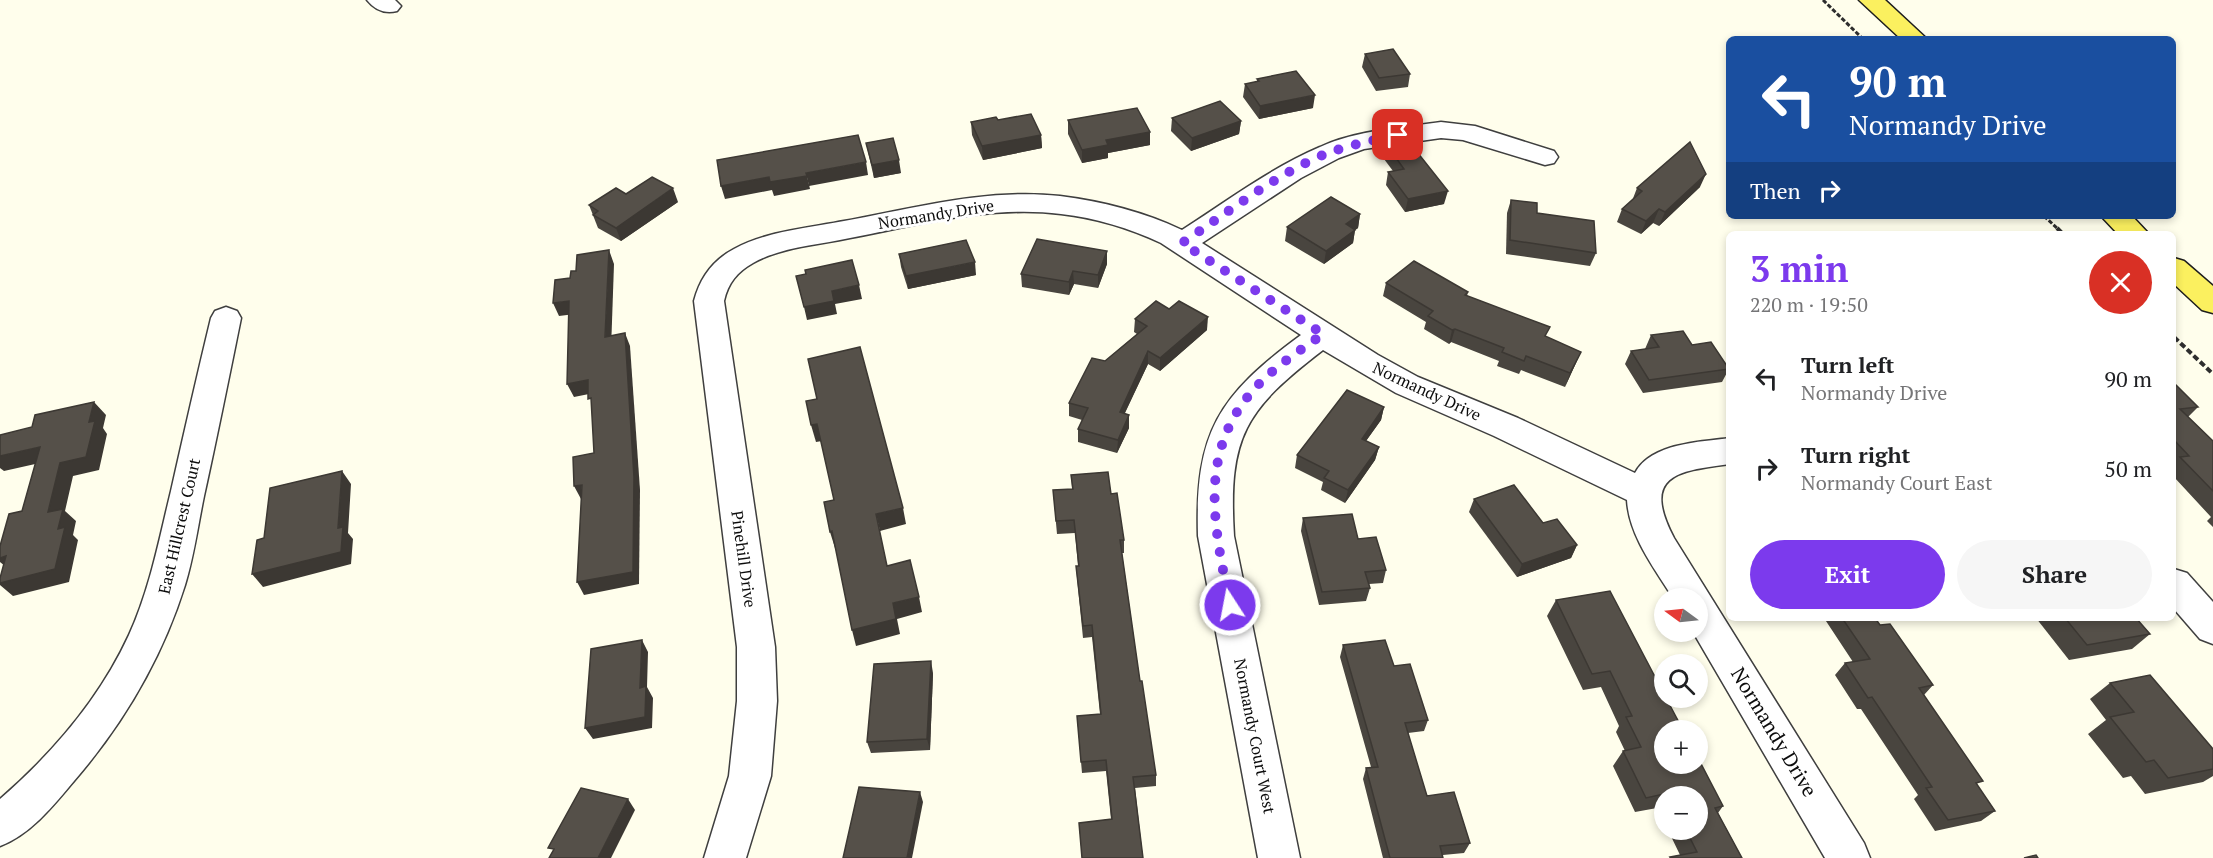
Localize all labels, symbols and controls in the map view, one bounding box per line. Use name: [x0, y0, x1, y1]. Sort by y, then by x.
text: 90 m: [1849, 53, 1947, 109]
icon: left: [1750, 60, 1828, 138]
text: Normandy Drive: [1849, 107, 2047, 143]
pin: [1372, 109, 1423, 160]
icon: arrive: [1381, 118, 1414, 151]
icon: right: [1813, 174, 1846, 207]
text: Then: [1750, 176, 1801, 205]
street label: Normandy Drive: [876, 194, 996, 234]
text: 3 min: [1750, 245, 1848, 292]
button: close: [2089, 251, 2152, 314]
text: 220 m · 19:50: [1750, 291, 1868, 318]
text: Turn left: [1801, 350, 1894, 379]
street label: Normandy Drive: [1369, 356, 1485, 426]
icon: left: [1750, 362, 1783, 395]
text: 90 m: [2104, 364, 2152, 393]
text: Normandy Drive: [1801, 379, 1947, 406]
text: Turn right: [1801, 440, 1910, 469]
icon: right: [1750, 452, 1783, 485]
text: 50 m: [2104, 454, 2152, 483]
street label: East Hillcrest Court: [153, 456, 205, 596]
text: Normandy Court East: [1801, 469, 1992, 496]
street label: Pinehill Drive: [726, 509, 762, 609]
button: Exit: [1750, 540, 1945, 609]
button: Share: [1957, 540, 2152, 609]
position arrow: [1198, 573, 1262, 637]
north arrow: [1654, 588, 1708, 642]
map controls: [1654, 588, 1708, 840]
button: search: [1654, 654, 1708, 708]
street label: Normandy Court West: [1229, 657, 1281, 816]
street label: Normandy Drive: [1725, 662, 1824, 801]
button: +: [1654, 720, 1708, 774]
button: −: [1654, 786, 1708, 840]

